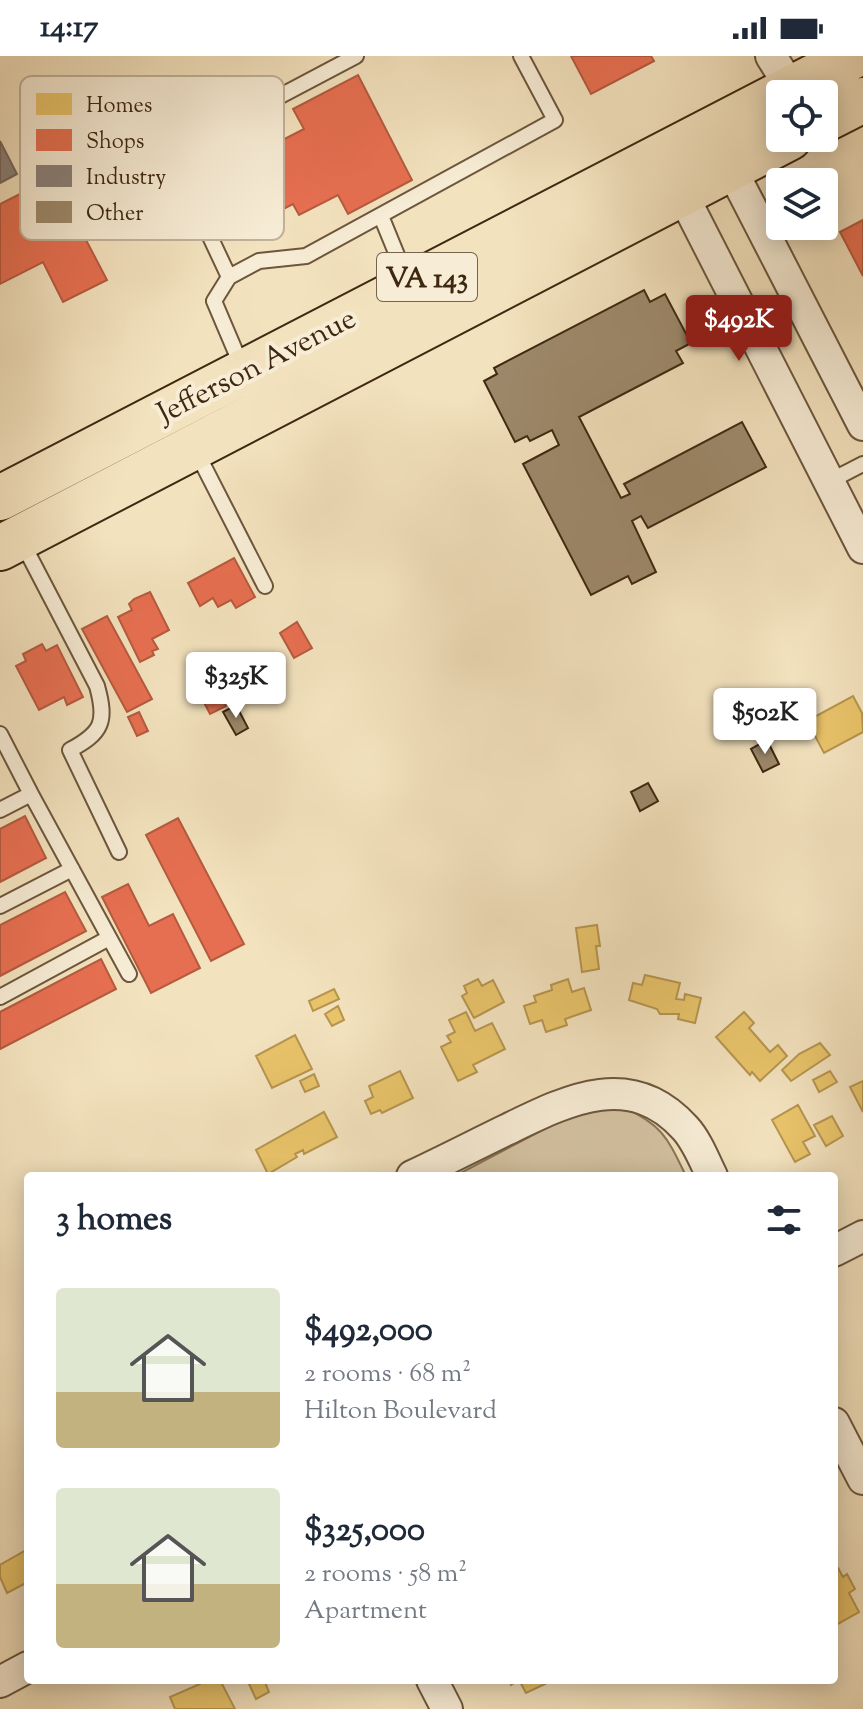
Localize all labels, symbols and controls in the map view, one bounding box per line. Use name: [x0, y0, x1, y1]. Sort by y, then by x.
text: 14:17: [40, 7, 98, 50]
legend: [20, 76, 284, 240]
map controls: [766, 80, 838, 240]
button: locate: [766, 80, 838, 152]
text: Homes: [86, 91, 152, 123]
text: Shops: [86, 127, 144, 159]
text: Industry: [86, 163, 166, 195]
button: layers: [766, 168, 838, 240]
text: Other: [86, 199, 144, 231]
road number: VA 143: [377, 253, 477, 301]
pin: $492K: [683, 295, 795, 363]
street label: Jefferson Avenue: [148, 299, 364, 437]
text: $492K: [704, 302, 774, 339]
pin: $325K: [180, 652, 292, 720]
text: $325K: [204, 659, 268, 696]
pin: $502K: [709, 688, 821, 756]
text: $502K: [731, 695, 799, 732]
text: 3 homes: [56, 1196, 172, 1245]
icon: filters: [762, 1198, 806, 1242]
text: $492,000: [304, 1307, 433, 1356]
icon: home: [120, 1320, 216, 1416]
text: 2 rooms · 68 m²: [304, 1356, 471, 1393]
text: Hilton Boulevard: [304, 1393, 497, 1430]
text: $325,000: [304, 1507, 425, 1556]
icon: home: [120, 1520, 216, 1616]
text: 2 rooms · 58 m²: [304, 1556, 467, 1593]
text: Apartment: [304, 1593, 427, 1630]

